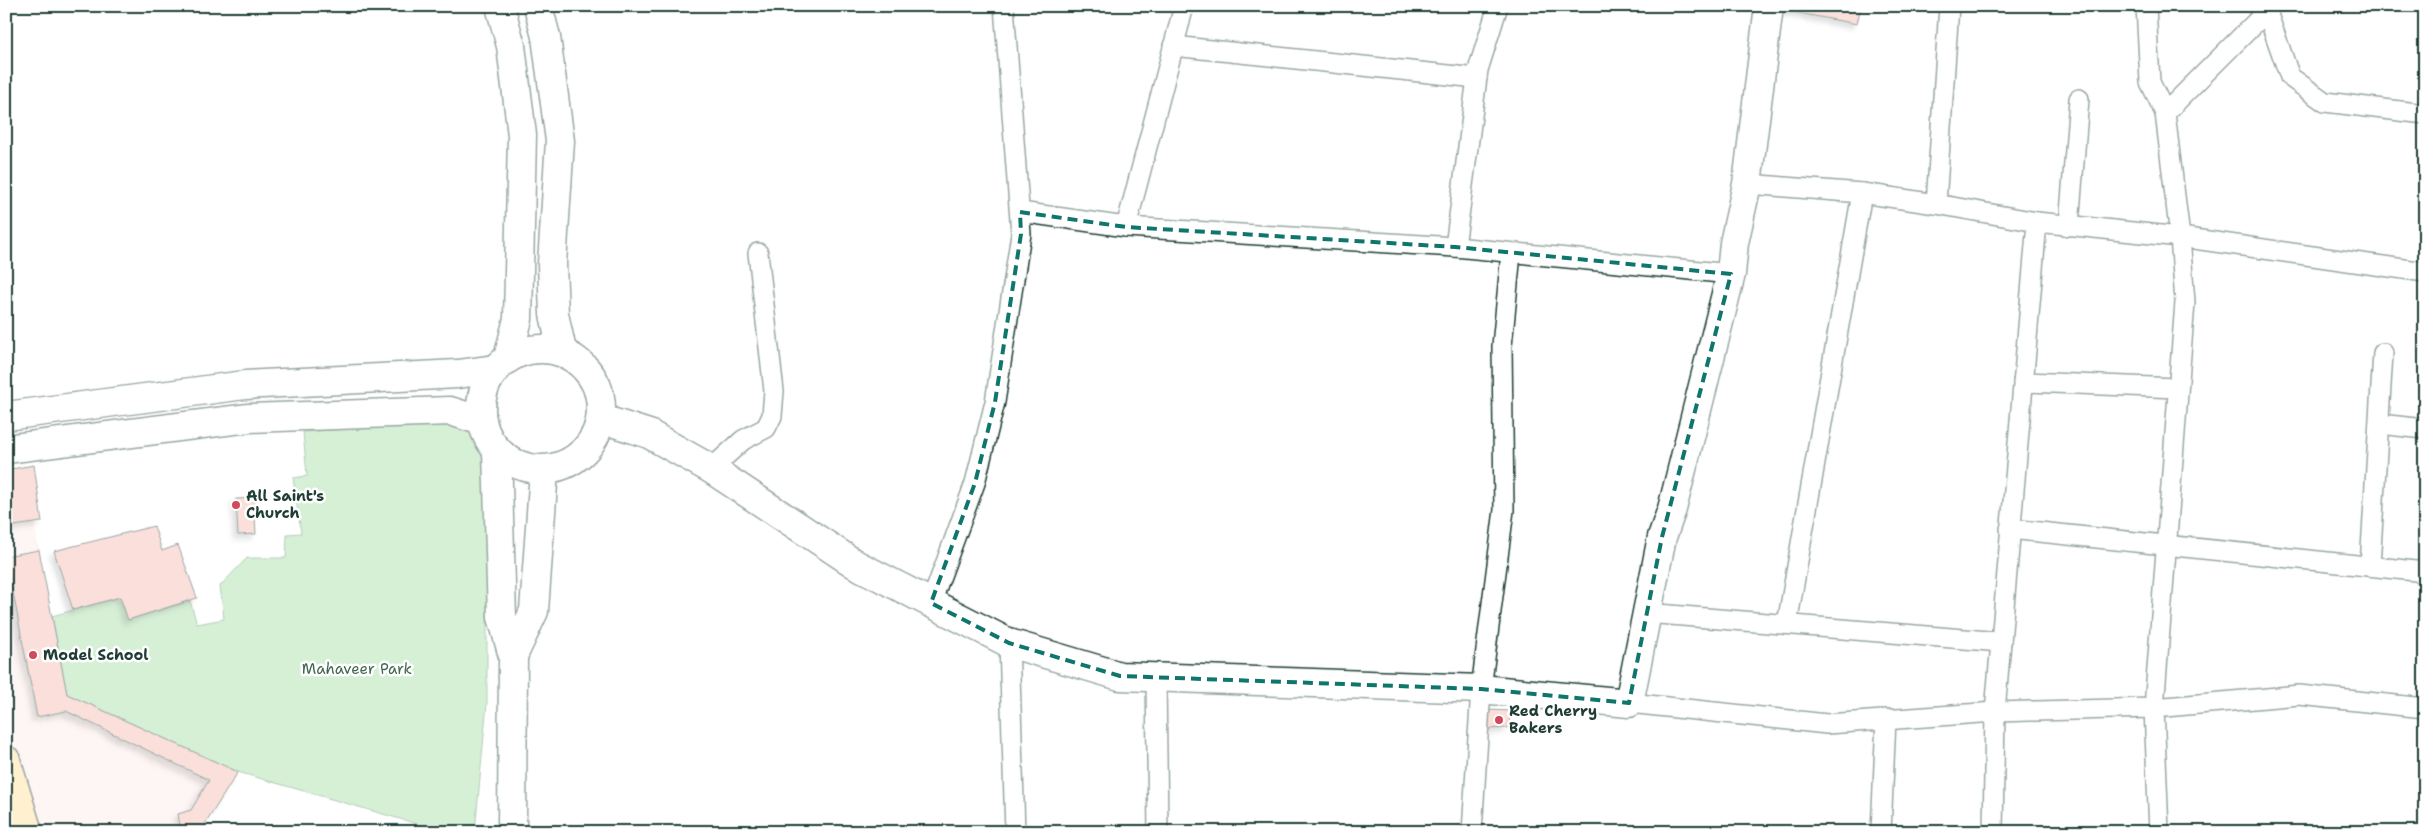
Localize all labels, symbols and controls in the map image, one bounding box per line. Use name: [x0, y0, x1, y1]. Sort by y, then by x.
place label: All Saint's Church: [246, 486, 324, 523]
marker: All Saint's Church: [230, 499, 242, 511]
place label: Model School: [43, 645, 149, 665]
marker: Model School: [27, 649, 39, 661]
park label: Mahaveer Park: [302, 659, 412, 679]
place label: Red Cherry Bakers: [1509, 701, 1597, 738]
marker: Red Cherry Bakers: [1493, 714, 1505, 726]

